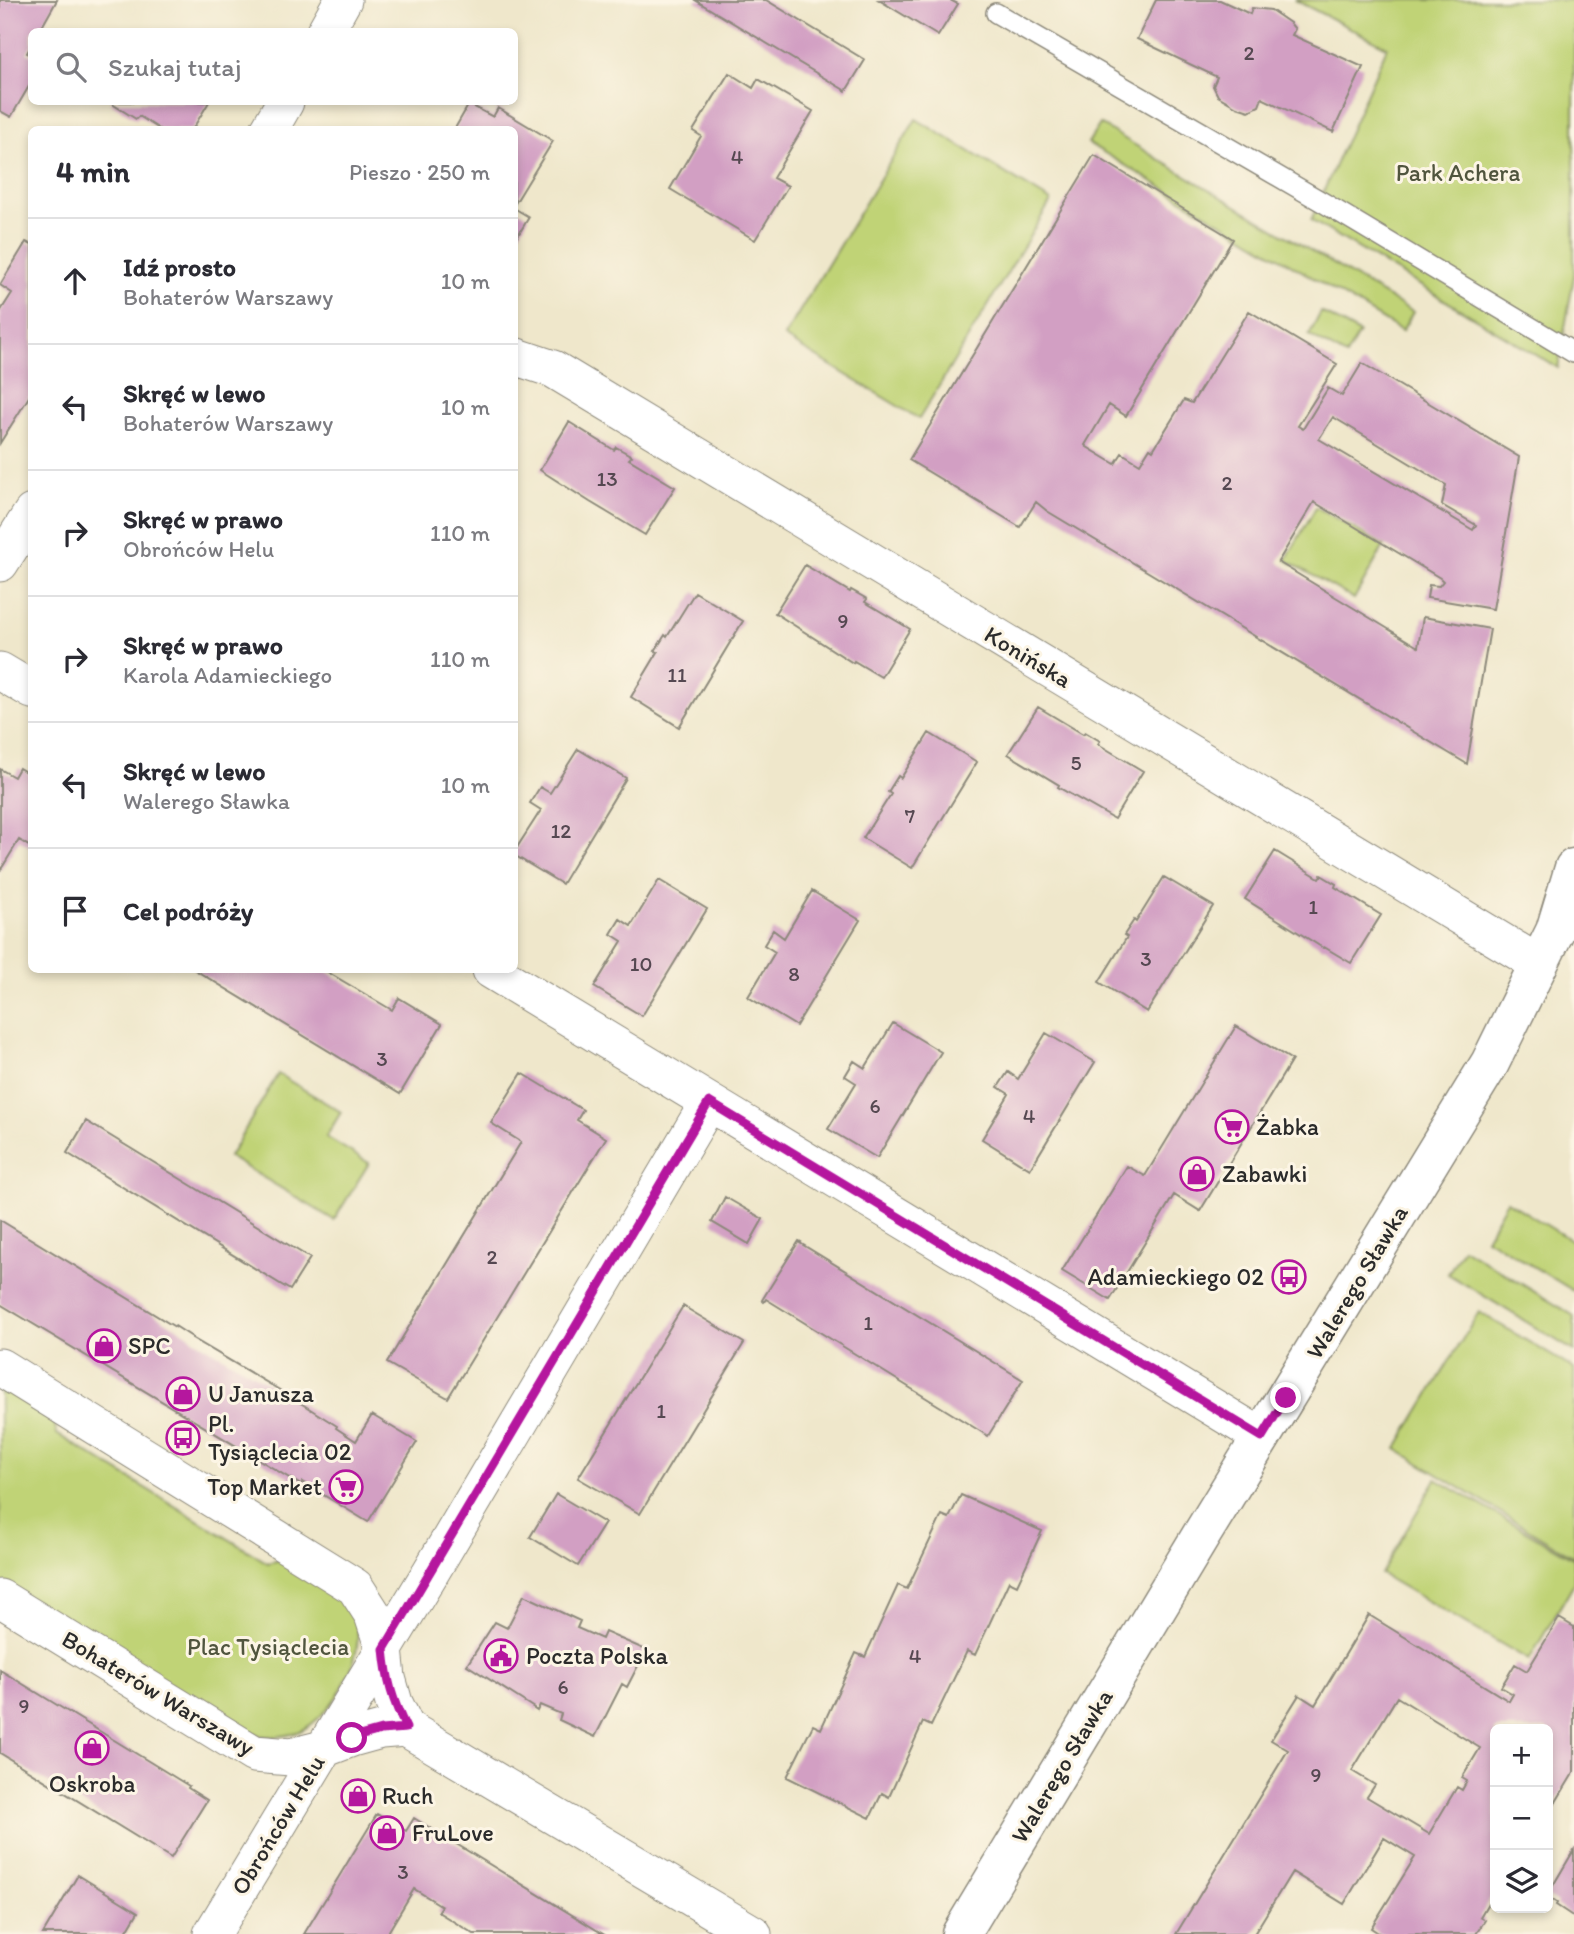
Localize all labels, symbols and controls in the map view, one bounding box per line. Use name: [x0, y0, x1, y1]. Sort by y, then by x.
search box: [28, 28, 518, 105]
house number: 2: [1243, 40, 1255, 65]
icon: search: [52, 48, 90, 86]
text: Szukaj tutaj: [108, 51, 241, 83]
house number: 4: [731, 144, 744, 169]
text: 4 min: [56, 153, 130, 190]
text: Pieszo · 250 m: [349, 158, 490, 186]
park label: Park Achera: [1396, 158, 1520, 187]
text: Idź prosto: [123, 251, 236, 283]
icon: ahead: [56, 262, 94, 300]
text: 10 m: [441, 267, 490, 295]
text: Bohaterów Warszawy: [123, 283, 333, 311]
text: Skręć w lewo: [123, 377, 266, 409]
icon: left: [56, 388, 94, 426]
text: 10 m: [441, 393, 490, 421]
text: Bohaterów Warszawy: [123, 409, 333, 437]
house number: 13: [596, 466, 618, 491]
house number: 2: [1221, 470, 1233, 495]
text: Skręć w prawo: [123, 503, 283, 535]
icon: right: [56, 514, 94, 552]
text: 110 m: [430, 519, 490, 547]
text: Obrońców Helu: [123, 535, 274, 563]
house number: 9: [838, 608, 848, 633]
street label: Konińska: [980, 619, 1077, 694]
text: Skręć w prawo: [123, 629, 283, 661]
icon: right: [56, 640, 94, 678]
text: 110 m: [430, 645, 490, 673]
text: Karola Adamieckiego: [123, 661, 332, 689]
house number: 11: [667, 662, 687, 687]
house number: 5: [1070, 750, 1082, 775]
text: Skręć w lewo: [123, 755, 266, 787]
icon: left: [56, 766, 94, 804]
text: 10 m: [441, 771, 490, 799]
text: Walerego Sławka: [123, 787, 290, 815]
house number: 7: [905, 803, 915, 828]
house number: 12: [551, 818, 571, 843]
icon: arrive: [56, 892, 94, 930]
house number: 1: [1308, 894, 1318, 919]
text: Cel podróży: [123, 895, 253, 927]
house number: 3: [1140, 946, 1152, 971]
house number: 10: [630, 951, 652, 976]
house number: 8: [788, 961, 800, 986]
house number: 3: [376, 1046, 388, 1071]
house number: 6: [869, 1093, 881, 1118]
house number: 4: [1023, 1103, 1036, 1128]
supermarket icon: Żabka: [1213, 1108, 1251, 1146]
place label: Żabka: [1256, 1112, 1319, 1141]
shop icon: Zabawki: [1178, 1155, 1216, 1193]
place label: Zabawki: [1222, 1159, 1307, 1188]
street label: Walerego Sławka: [1299, 1199, 1414, 1364]
house number: 2: [486, 1244, 498, 1269]
bus stop icon: Adamieckiego 02: [1270, 1258, 1308, 1296]
place label: Adamieckiego 02: [1087, 1262, 1264, 1291]
house number: 1: [863, 1310, 873, 1335]
shop icon: SPC: [85, 1327, 123, 1365]
place label: SPC: [128, 1331, 171, 1360]
shop icon: U Janusza: [164, 1375, 202, 1413]
place label: U Janusza: [208, 1379, 315, 1408]
route end: [1270, 1382, 1301, 1413]
house number: 1: [656, 1398, 666, 1423]
place label: Pl. Tysiąclecia 02: [208, 1409, 352, 1466]
bus stop icon: Pl. Tysiąclecia 02: [164, 1419, 202, 1457]
supermarket icon: Top Market: [327, 1468, 365, 1506]
place label: Top Market: [207, 1472, 322, 1501]
street label: Bohaterów Warszawy: [57, 1624, 260, 1762]
park label: Plac Tysiąclecia: [187, 1632, 349, 1661]
public building icon: Poczta Polska: [482, 1637, 520, 1675]
place label: Poczta Polska: [526, 1641, 668, 1670]
house number: 4: [909, 1643, 922, 1668]
house number: 6: [557, 1674, 569, 1699]
street label: Walerego Sławka: [1004, 1683, 1119, 1848]
house number: 9: [19, 1693, 29, 1718]
route start: [336, 1722, 367, 1753]
map controls: [1490, 1724, 1553, 1913]
button: +: [1490, 1724, 1553, 1787]
shop icon: Oskroba: [73, 1729, 111, 1767]
street label: Obrońców Helu: [224, 1750, 331, 1900]
house number: 9: [1311, 1762, 1321, 1787]
place label: Oskroba: [49, 1769, 135, 1798]
shop icon: Ruch: [339, 1777, 377, 1815]
place label: Ruch: [382, 1781, 433, 1810]
button: −: [1490, 1787, 1553, 1850]
shop icon: FruLove: [368, 1814, 406, 1852]
place label: FruLove: [412, 1818, 494, 1847]
button: layers: [1490, 1850, 1553, 1913]
house number: 3: [397, 1859, 409, 1884]

